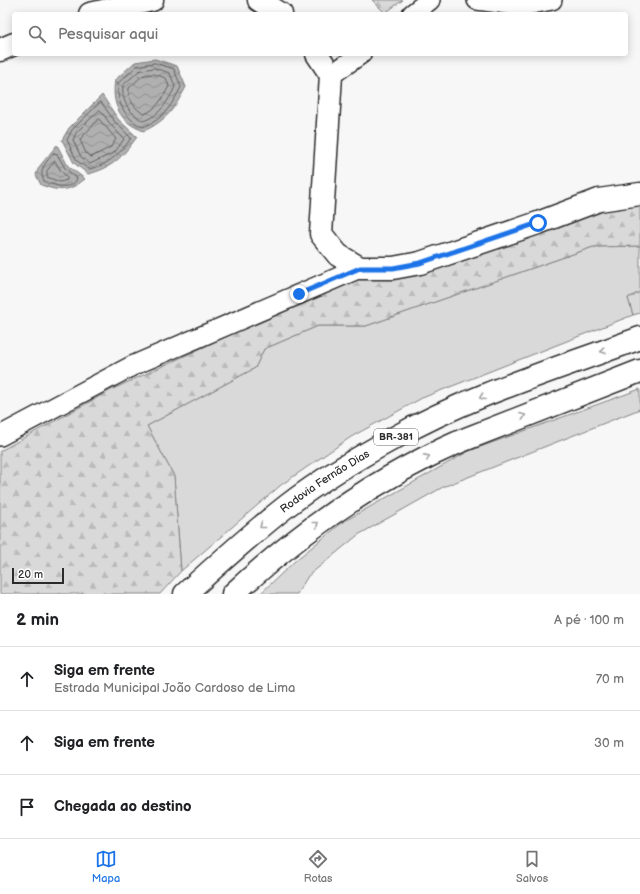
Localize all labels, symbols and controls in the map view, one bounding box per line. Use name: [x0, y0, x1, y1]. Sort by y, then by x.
search box: [12, 12, 628, 56]
icon: search: [26, 23, 48, 45]
text: Pesquisar aqui: [58, 25, 158, 44]
route start: [529, 214, 547, 232]
route end: [290, 285, 308, 303]
one-way arrow: [600, 347, 607, 355]
one-way arrow: [478, 393, 485, 401]
one-way arrow: [520, 412, 527, 420]
road number: BR-381: [374, 429, 418, 445]
street label: Rodovia Fernão Dias: [277, 446, 372, 515]
one-way arrow: [423, 454, 430, 461]
one-way arrow: [312, 521, 319, 528]
one-way arrow: [259, 522, 266, 529]
scale bar: [12, 566, 64, 585]
text: 20 m: [18, 568, 43, 581]
text: 2 min: [16, 610, 59, 630]
text: A pé · 100 m: [554, 612, 624, 628]
text: Siga em frente: [54, 661, 155, 680]
icon: ahead: [16, 668, 38, 690]
text: 70 m: [596, 671, 624, 687]
text: Estrada Municipal João Cardoso de Lima: [54, 680, 295, 696]
icon: ahead: [16, 732, 38, 754]
text: Siga em frente: [54, 733, 155, 752]
text: 30 m: [594, 735, 624, 751]
icon: arrive: [16, 796, 38, 818]
text: Chegada ao destino: [54, 797, 192, 816]
tab: Mapa: [92, 848, 120, 885]
tab: Rotas: [304, 848, 332, 885]
tab: Salvos: [516, 848, 548, 885]

